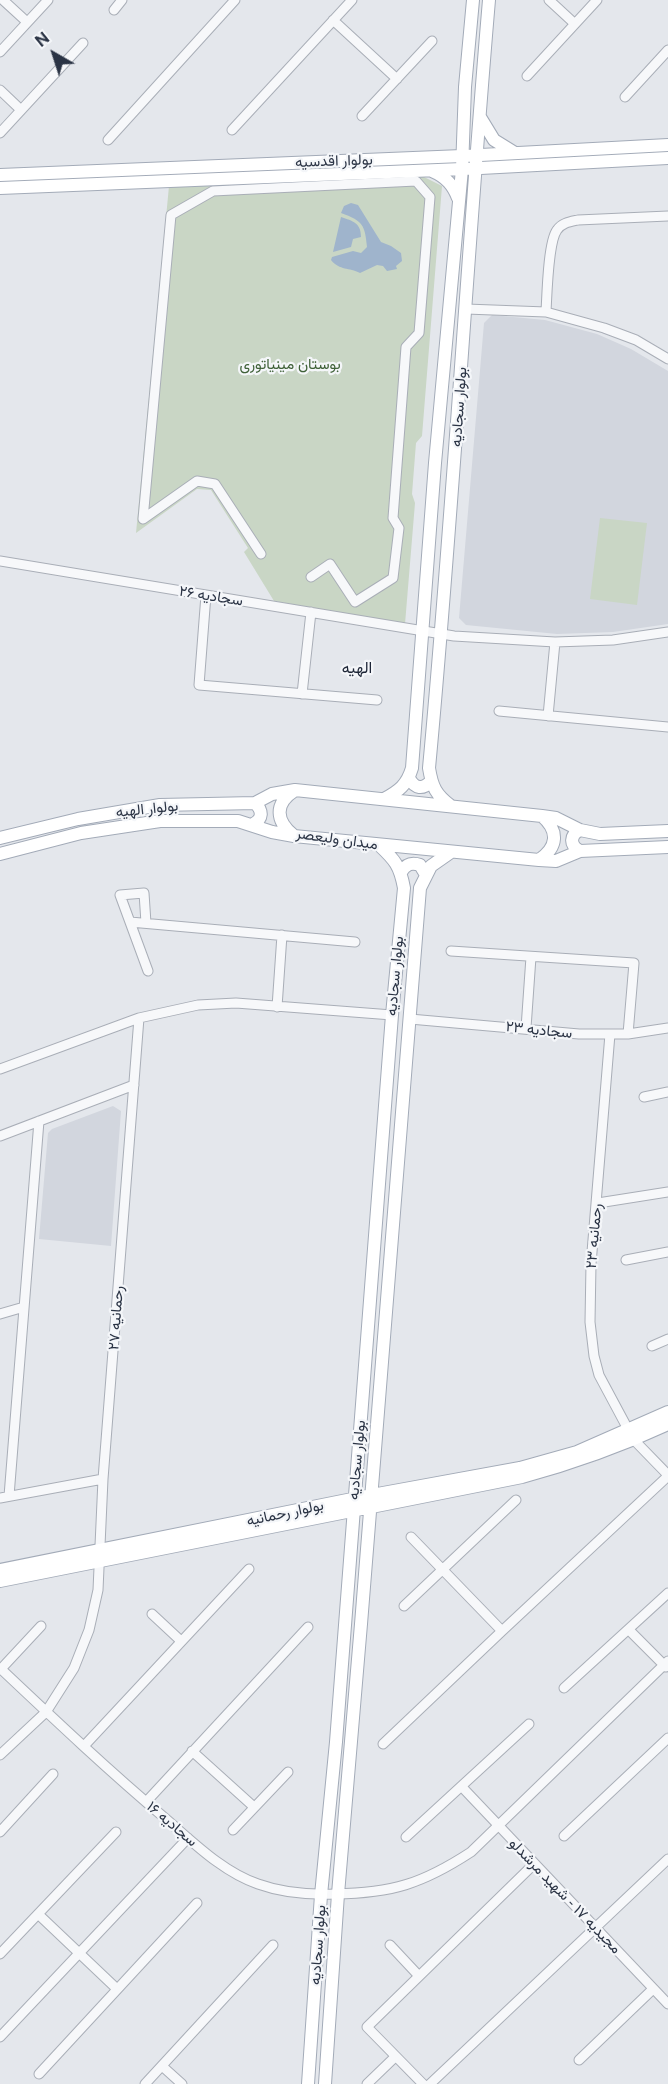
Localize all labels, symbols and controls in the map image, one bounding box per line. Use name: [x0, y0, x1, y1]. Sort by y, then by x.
north arrow: [24, 24, 84, 84]
text: N: [32, 28, 53, 51]
street label: بولوار اقدسیه: [295, 151, 373, 171]
park label: بوستان مینیاتوری: [239, 355, 341, 373]
street label: بولوار سجادیه: [447, 366, 471, 448]
street label: سجادیه ۲۶: [178, 582, 244, 610]
district label: الهیه: [342, 658, 372, 678]
street label: بولوار الهیه: [115, 797, 179, 821]
street label: میدان ولیعصر: [295, 824, 379, 854]
street label: بولوار سجادیه: [383, 935, 407, 1017]
street label: سجادیه ۲۳: [505, 1018, 573, 1042]
street label: رحمانیه ۲۳: [582, 1203, 606, 1269]
street label: رحمانیه ۲۷: [105, 1285, 127, 1351]
street label: بولوار سجادیه: [345, 1419, 369, 1501]
street label: بولوار رحمانیه: [245, 1496, 325, 1530]
street label: سجادیه ۱۶: [143, 1798, 201, 1850]
street label: مجیدیه ۱۷ - شهید مرشدلو: [505, 1834, 625, 1958]
street label: بولوار سجادیه: [306, 1904, 330, 1986]

